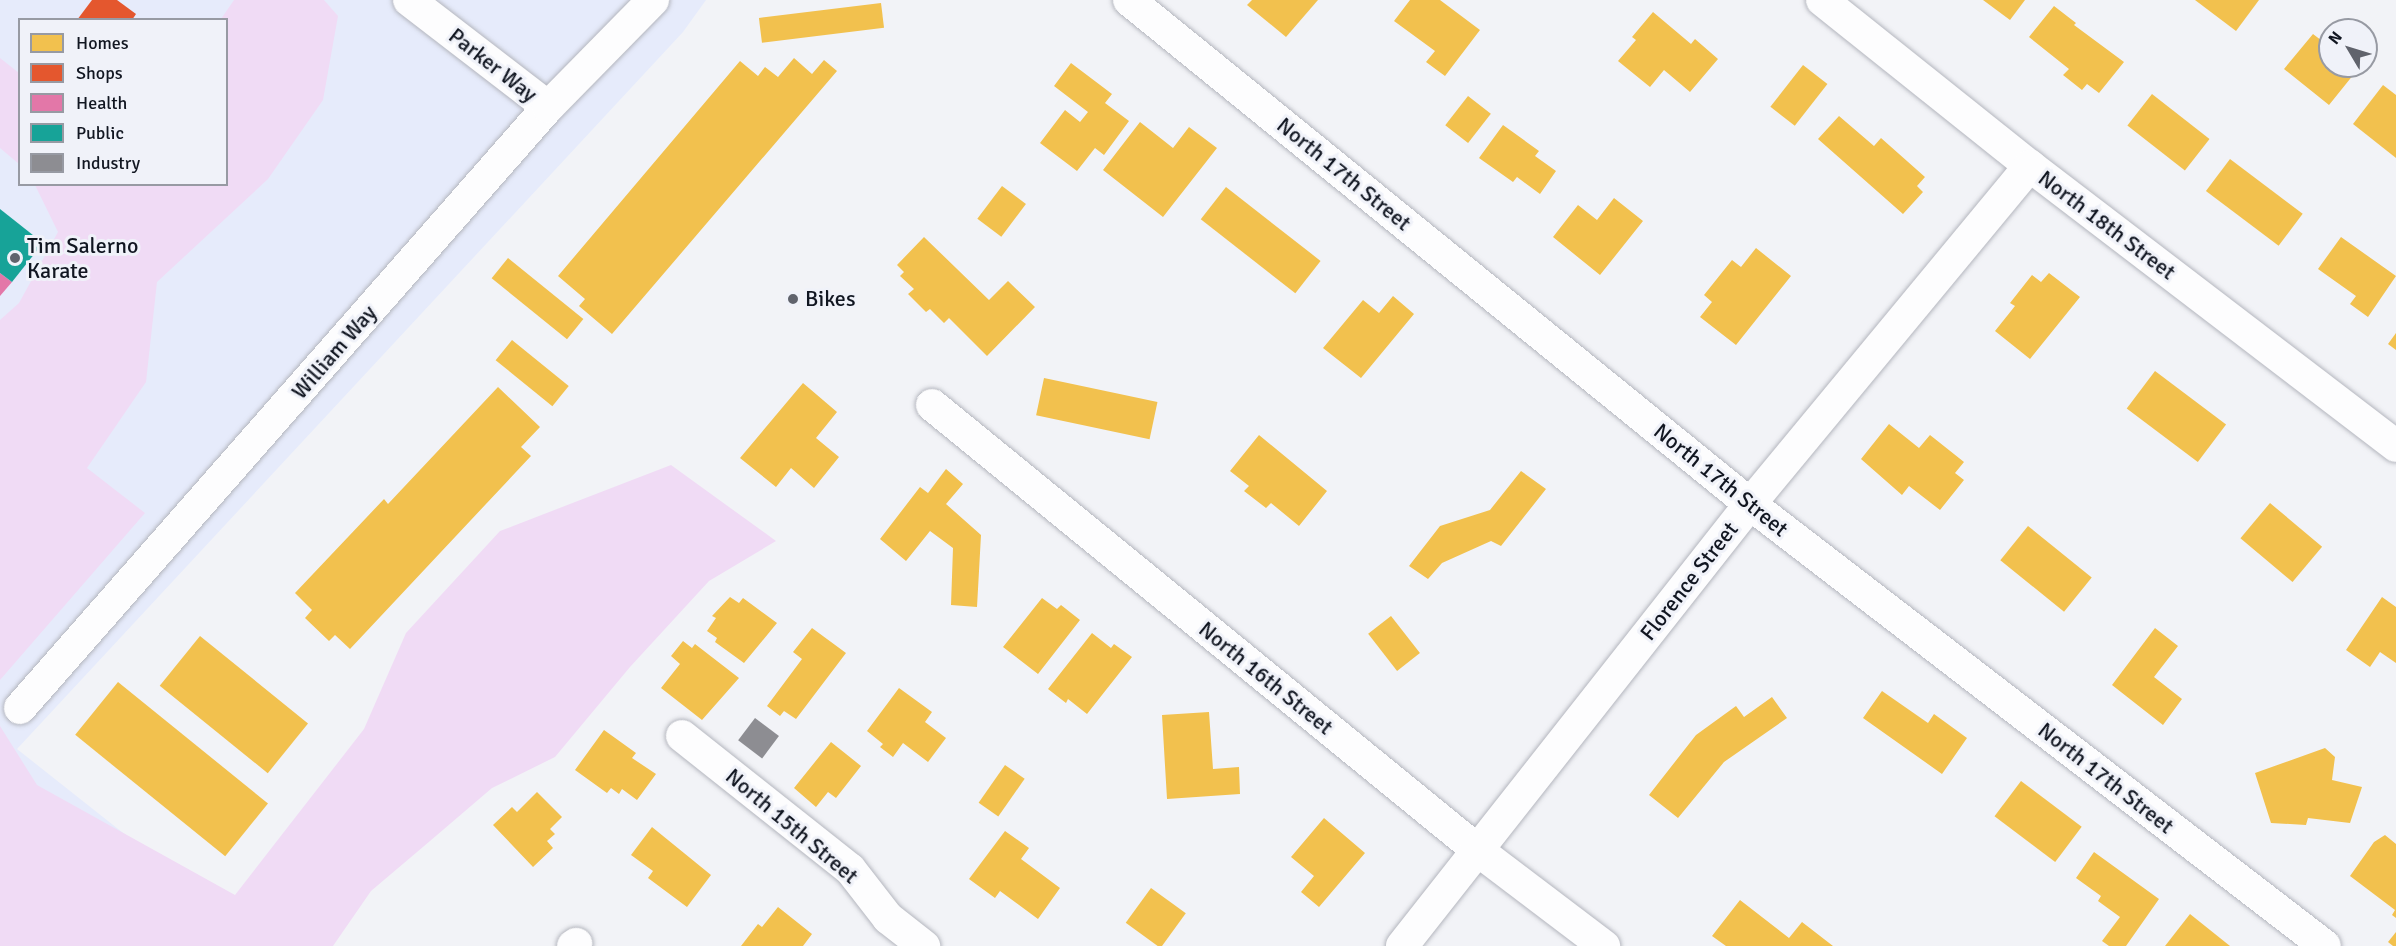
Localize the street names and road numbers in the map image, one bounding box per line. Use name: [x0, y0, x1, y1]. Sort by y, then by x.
street label: Parker Way: [444, 22, 542, 108]
street label: North 17th Street: [1272, 112, 1416, 236]
street label: North 18th Street: [2033, 165, 2181, 285]
street label: William Way: [286, 300, 382, 404]
street label: North 17th Street: [1649, 418, 1793, 542]
street label: Florence Street: [1635, 516, 1743, 646]
street label: North 16th Street: [1194, 616, 1338, 740]
street label: North 17th Street: [2033, 717, 2179, 839]
street label: North 15th Street: [720, 763, 864, 889]

